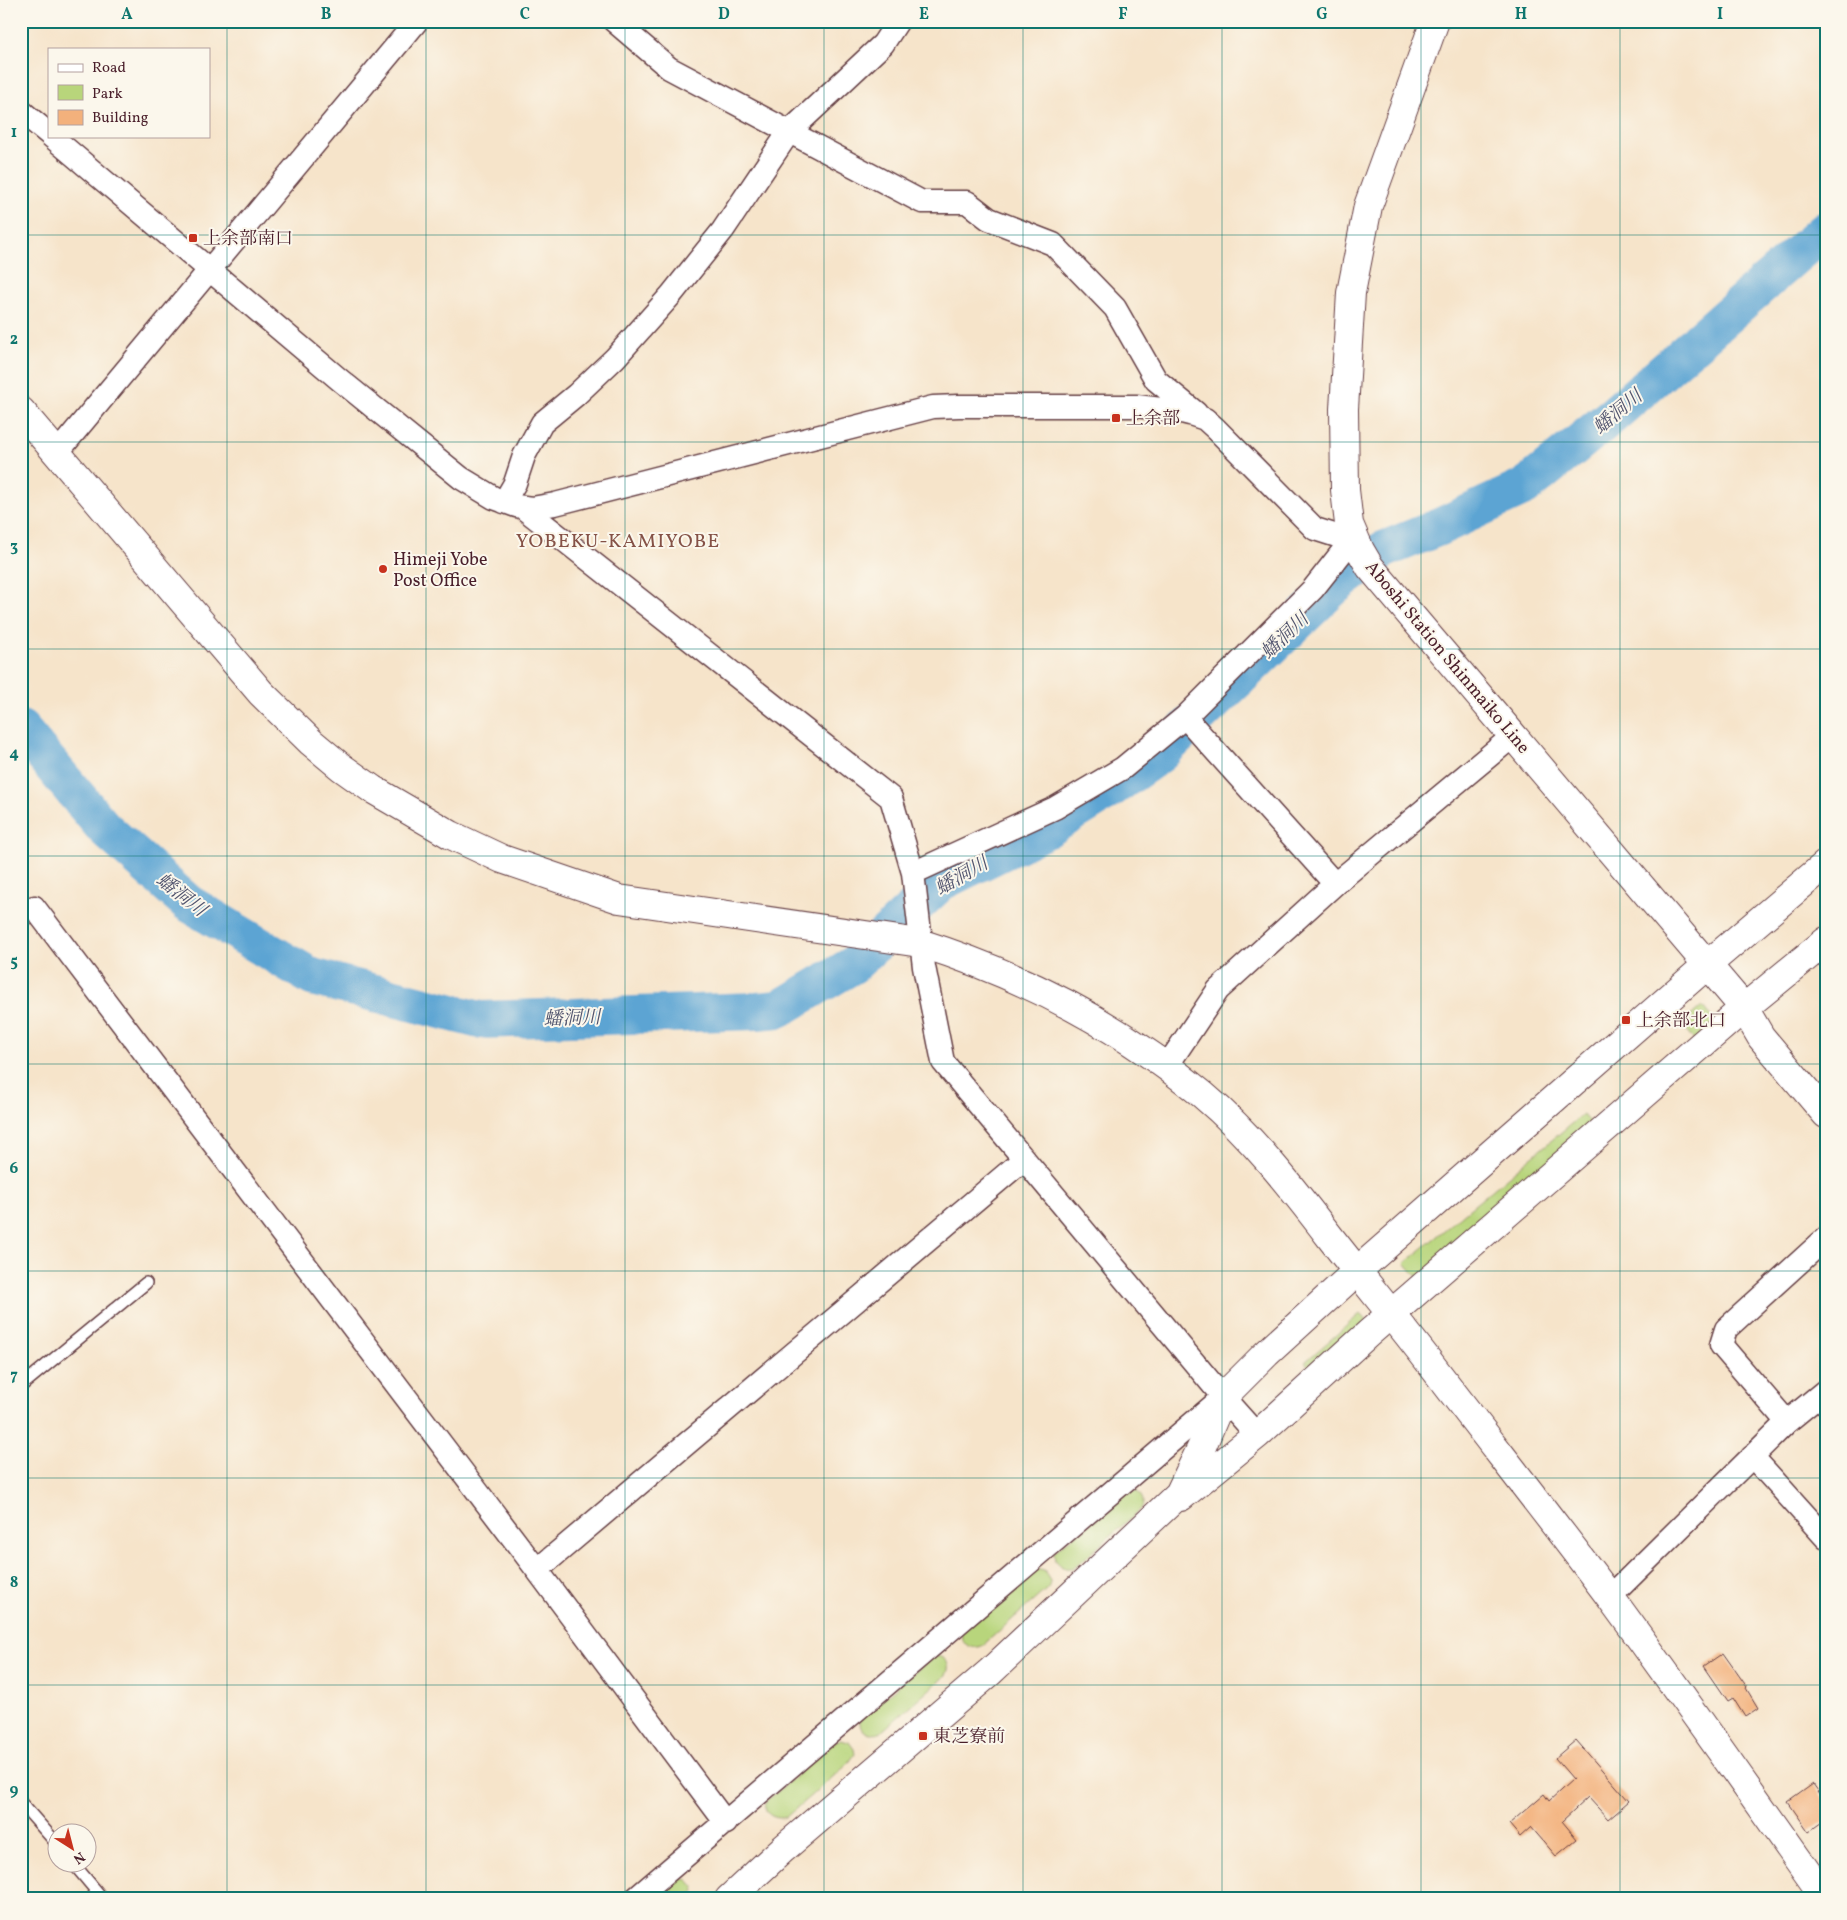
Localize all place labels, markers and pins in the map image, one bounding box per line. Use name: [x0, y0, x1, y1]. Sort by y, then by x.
place label: 上余部南口: [203, 227, 293, 252]
marker: 上余部南口: [187, 232, 199, 244]
place label: 上余部: [1126, 407, 1180, 432]
marker: 上余部: [1110, 412, 1122, 424]
place label: Himeji Yobe Post Office: [393, 548, 488, 594]
marker: Himeji Yobe Post Office: [377, 563, 389, 575]
place label: 上余部北口: [1636, 1009, 1726, 1034]
marker: 上余部北口: [1620, 1014, 1632, 1026]
place label: 東芝寮前: [933, 1725, 1005, 1750]
marker: 東芝寮前: [917, 1730, 929, 1742]

